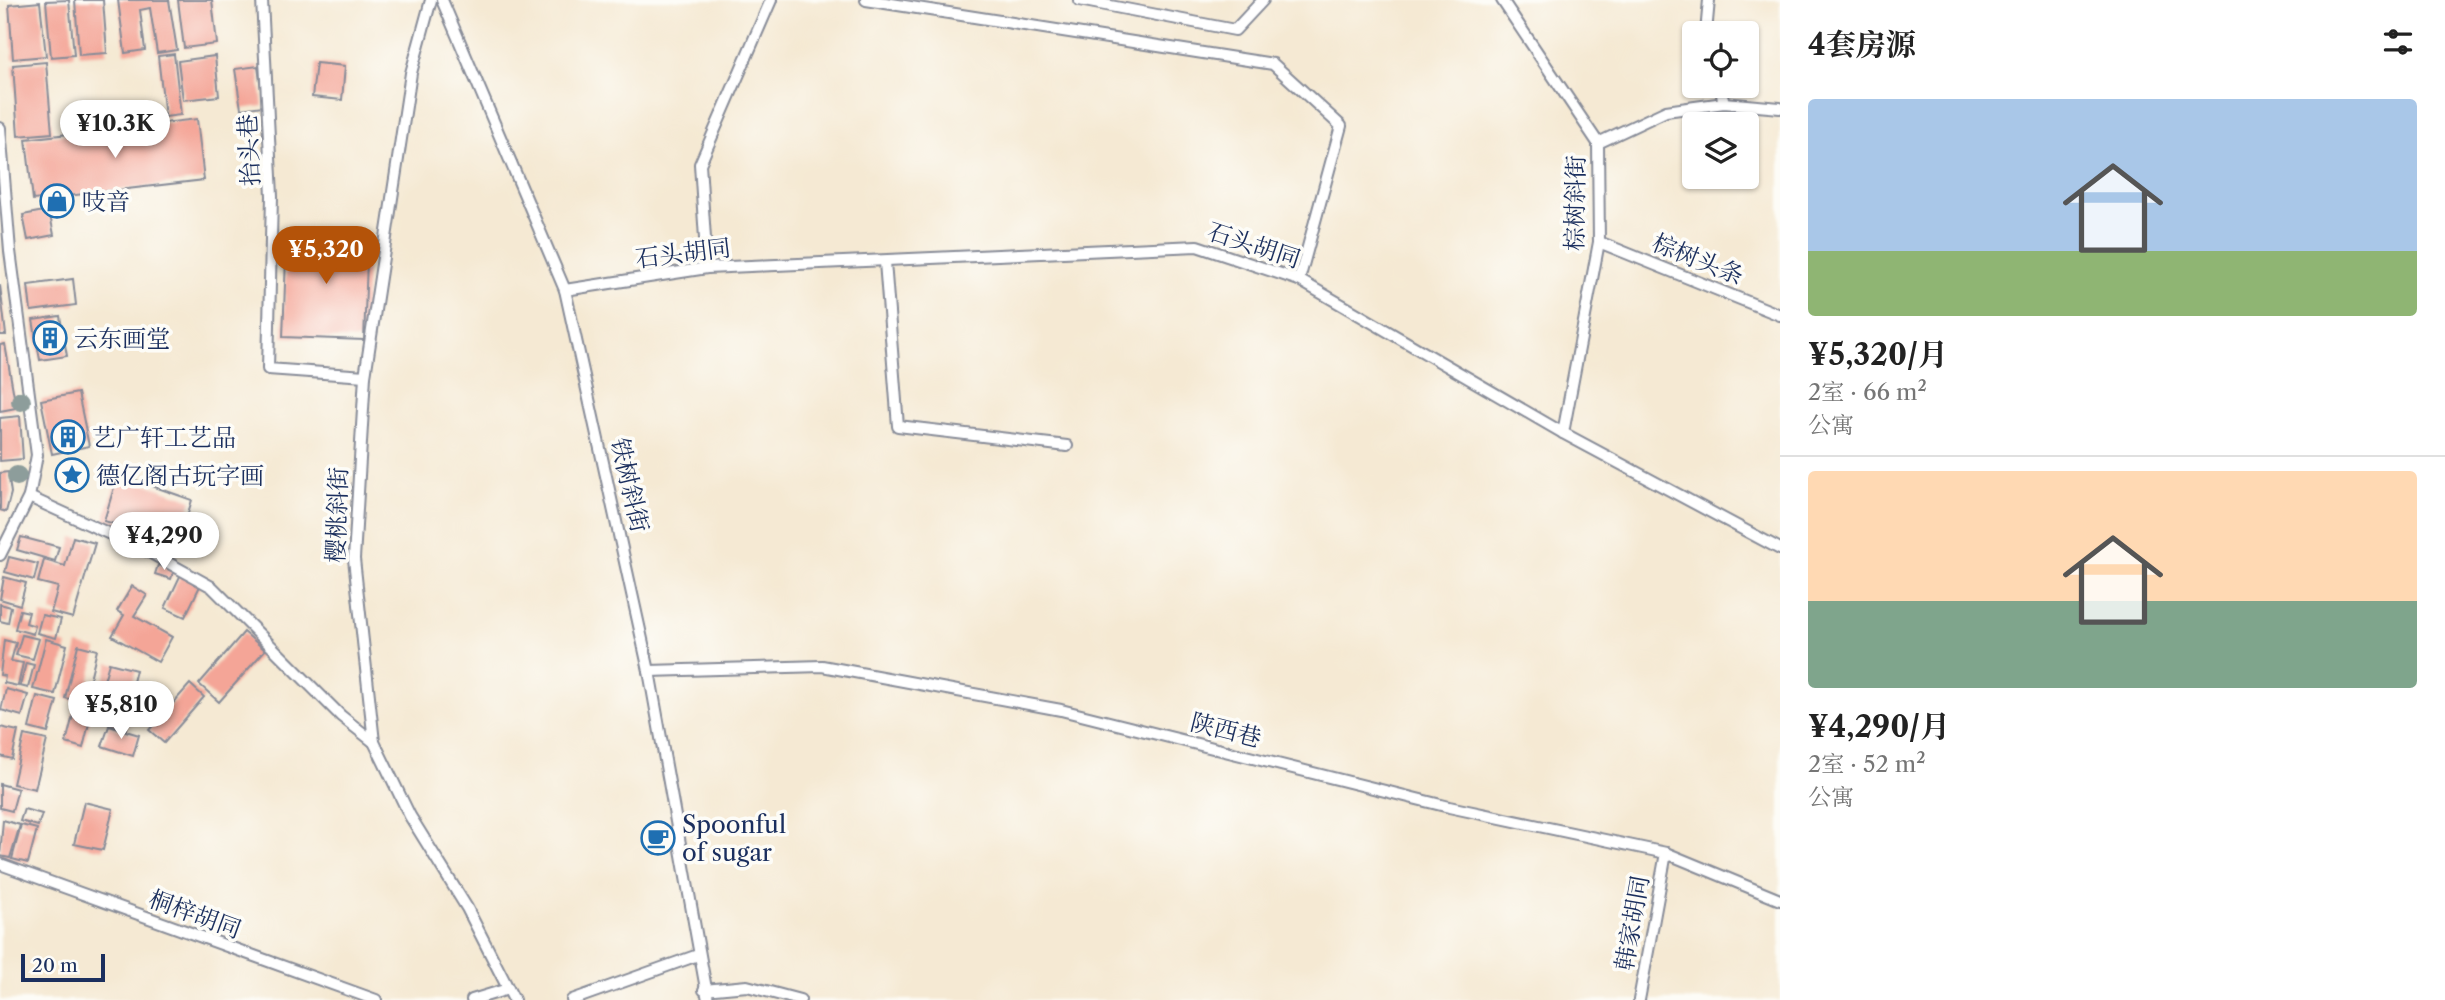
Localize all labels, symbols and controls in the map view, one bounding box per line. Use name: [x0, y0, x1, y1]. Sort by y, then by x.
map controls: [1682, 21, 1759, 189]
button: locate: [1682, 21, 1759, 98]
icon: filters: [2379, 23, 2417, 61]
text: 4套房源: [1808, 26, 1916, 63]
pin: ¥10.3K: [58, 100, 172, 160]
text: ¥10.3K: [76, 109, 154, 137]
button: layers: [1682, 112, 1759, 189]
street label: 抬头巷: [233, 113, 265, 187]
icon: home: [2050, 145, 2176, 271]
street label: 棕树斜街: [1560, 155, 1590, 251]
shop icon: 吱音: [38, 182, 76, 220]
place label: 吱音: [82, 187, 130, 216]
street label: 石头胡同: [1204, 216, 1304, 274]
pin: ¥5,320: [269, 226, 383, 286]
street label: 棕树头条: [1648, 228, 1748, 290]
street label: 石头胡同: [634, 233, 732, 273]
text: ¥5,320: [288, 235, 364, 263]
building icon: 云东画堂: [31, 319, 69, 357]
place label: 云东画堂: [74, 324, 170, 353]
text: ¥5,320/月: [1808, 336, 1948, 373]
text: 2室 · 66 m²: [1808, 378, 1927, 406]
text: 公寓: [1808, 411, 1854, 439]
building icon: 艺广轩工艺品: [49, 418, 87, 456]
place label: 艺广轩工艺品: [92, 423, 236, 452]
street label: 铁树斜街: [605, 435, 655, 535]
place icon: 德亿阁古玩字画: [53, 456, 91, 494]
place label: 德亿阁古玩字画: [96, 461, 264, 490]
street label: 樱桃斜街: [321, 467, 353, 563]
pin: ¥4,290: [107, 512, 221, 572]
icon: home: [2050, 517, 2176, 643]
text: ¥4,290: [125, 521, 203, 549]
pin: ¥5,810: [64, 682, 178, 741]
text: ¥5,810: [84, 690, 158, 718]
street label: 陕西巷: [1188, 707, 1264, 753]
text: ¥4,290/月: [1808, 708, 1950, 745]
text: 2室 · 52 m²: [1808, 750, 1926, 778]
text: 公寓: [1808, 783, 1854, 811]
place label: Spoonful of sugar: [682, 810, 786, 867]
cafe icon: Spoonful of sugar: [639, 819, 677, 857]
street label: 韩家胡同: [1609, 873, 1655, 973]
street label: 桐梓胡同: [145, 884, 245, 944]
scale bar: [21, 951, 105, 983]
text: 20 m: [32, 954, 78, 977]

